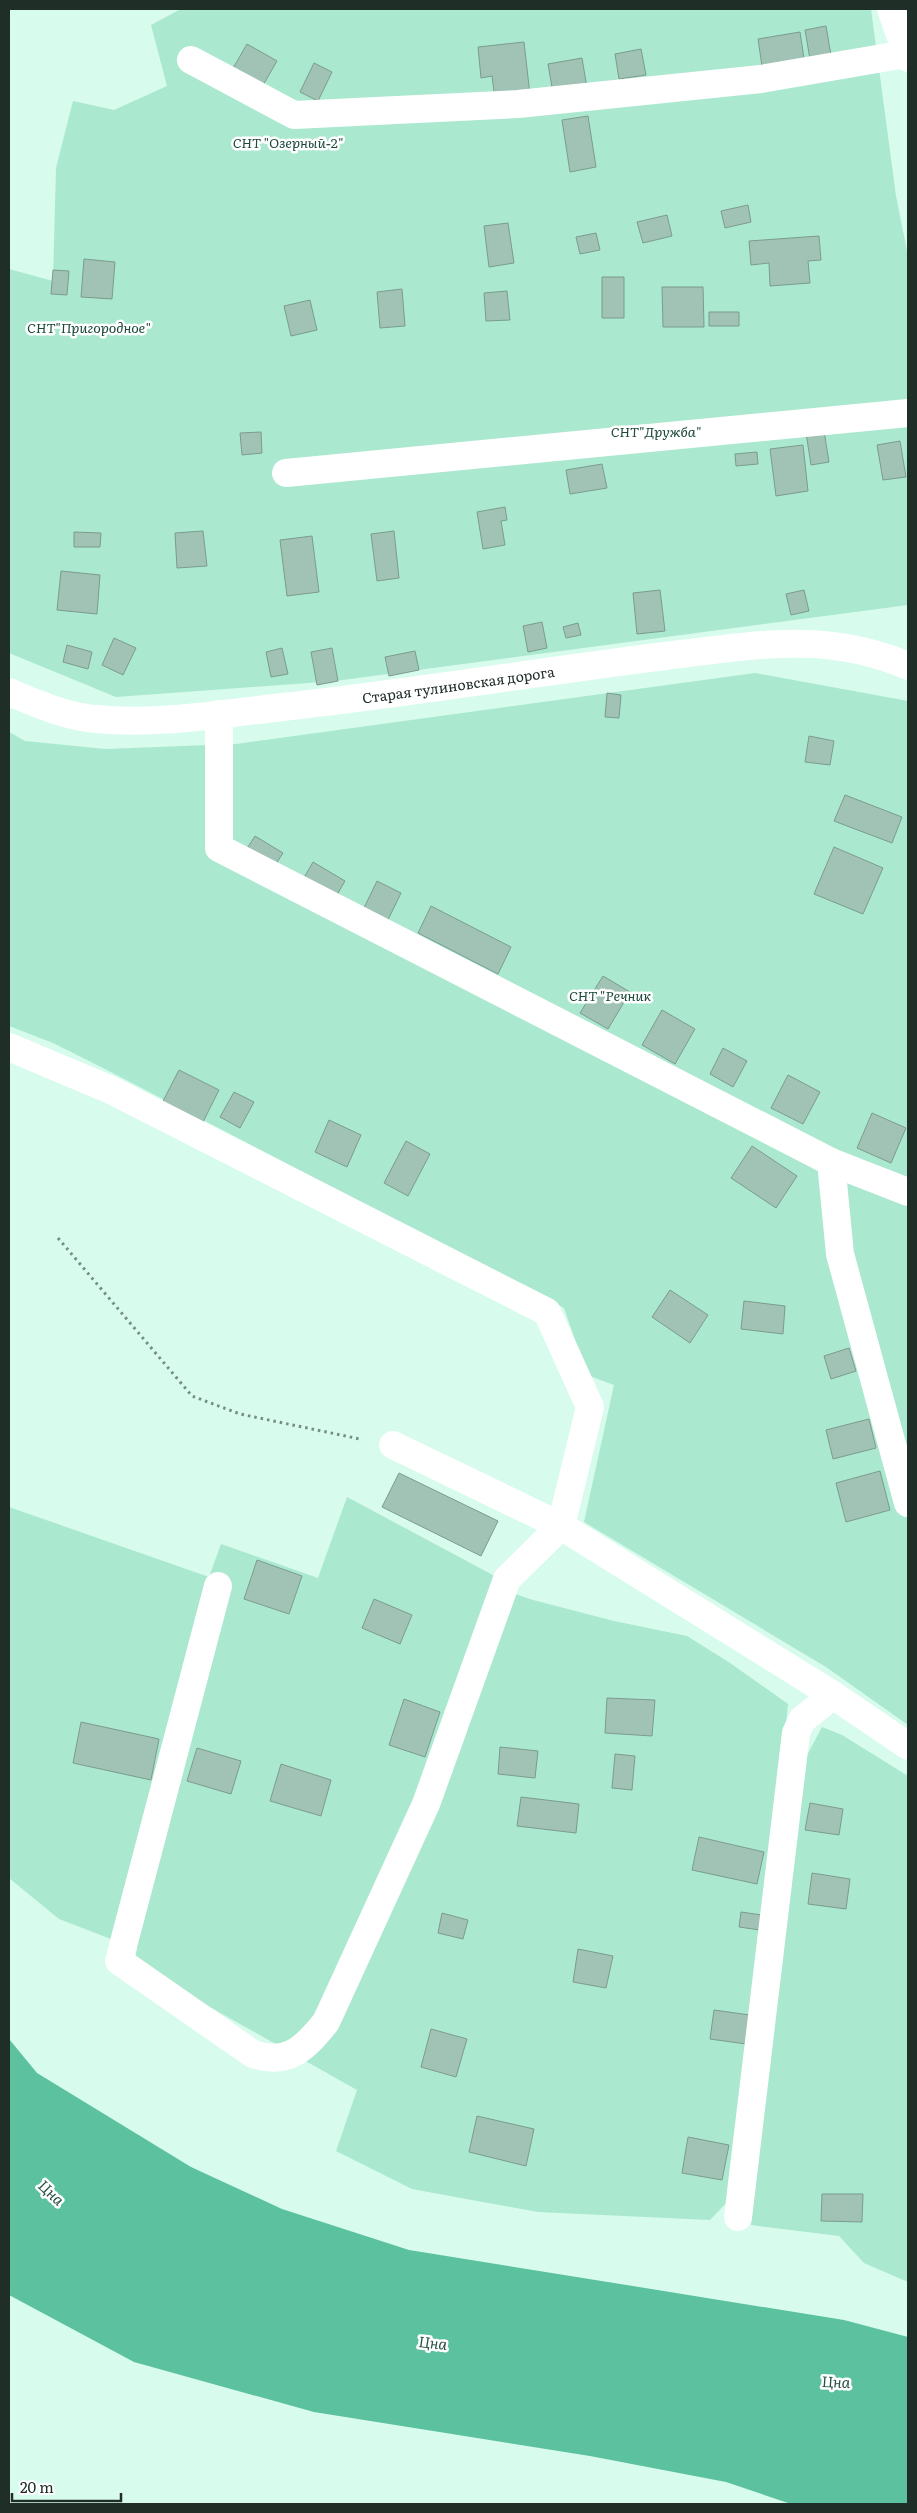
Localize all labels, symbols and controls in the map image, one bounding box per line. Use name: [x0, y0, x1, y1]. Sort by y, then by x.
park label: СНТ "Озерный-2": [233, 132, 343, 152]
park label: СНТ"Пригородное": [27, 317, 151, 337]
park label: СНТ"Дружба": [611, 421, 701, 441]
street label: Старая тулиновская дорога: [361, 661, 556, 707]
park label: СНТ "Речник: [569, 985, 651, 1005]
water label: Цна: [34, 2174, 71, 2210]
water label: Цна: [418, 2329, 449, 2355]
water label: Цна: [821, 2369, 851, 2393]
scale bar: [12, 2470, 121, 2502]
text: 20 m: [20, 2475, 54, 2498]

